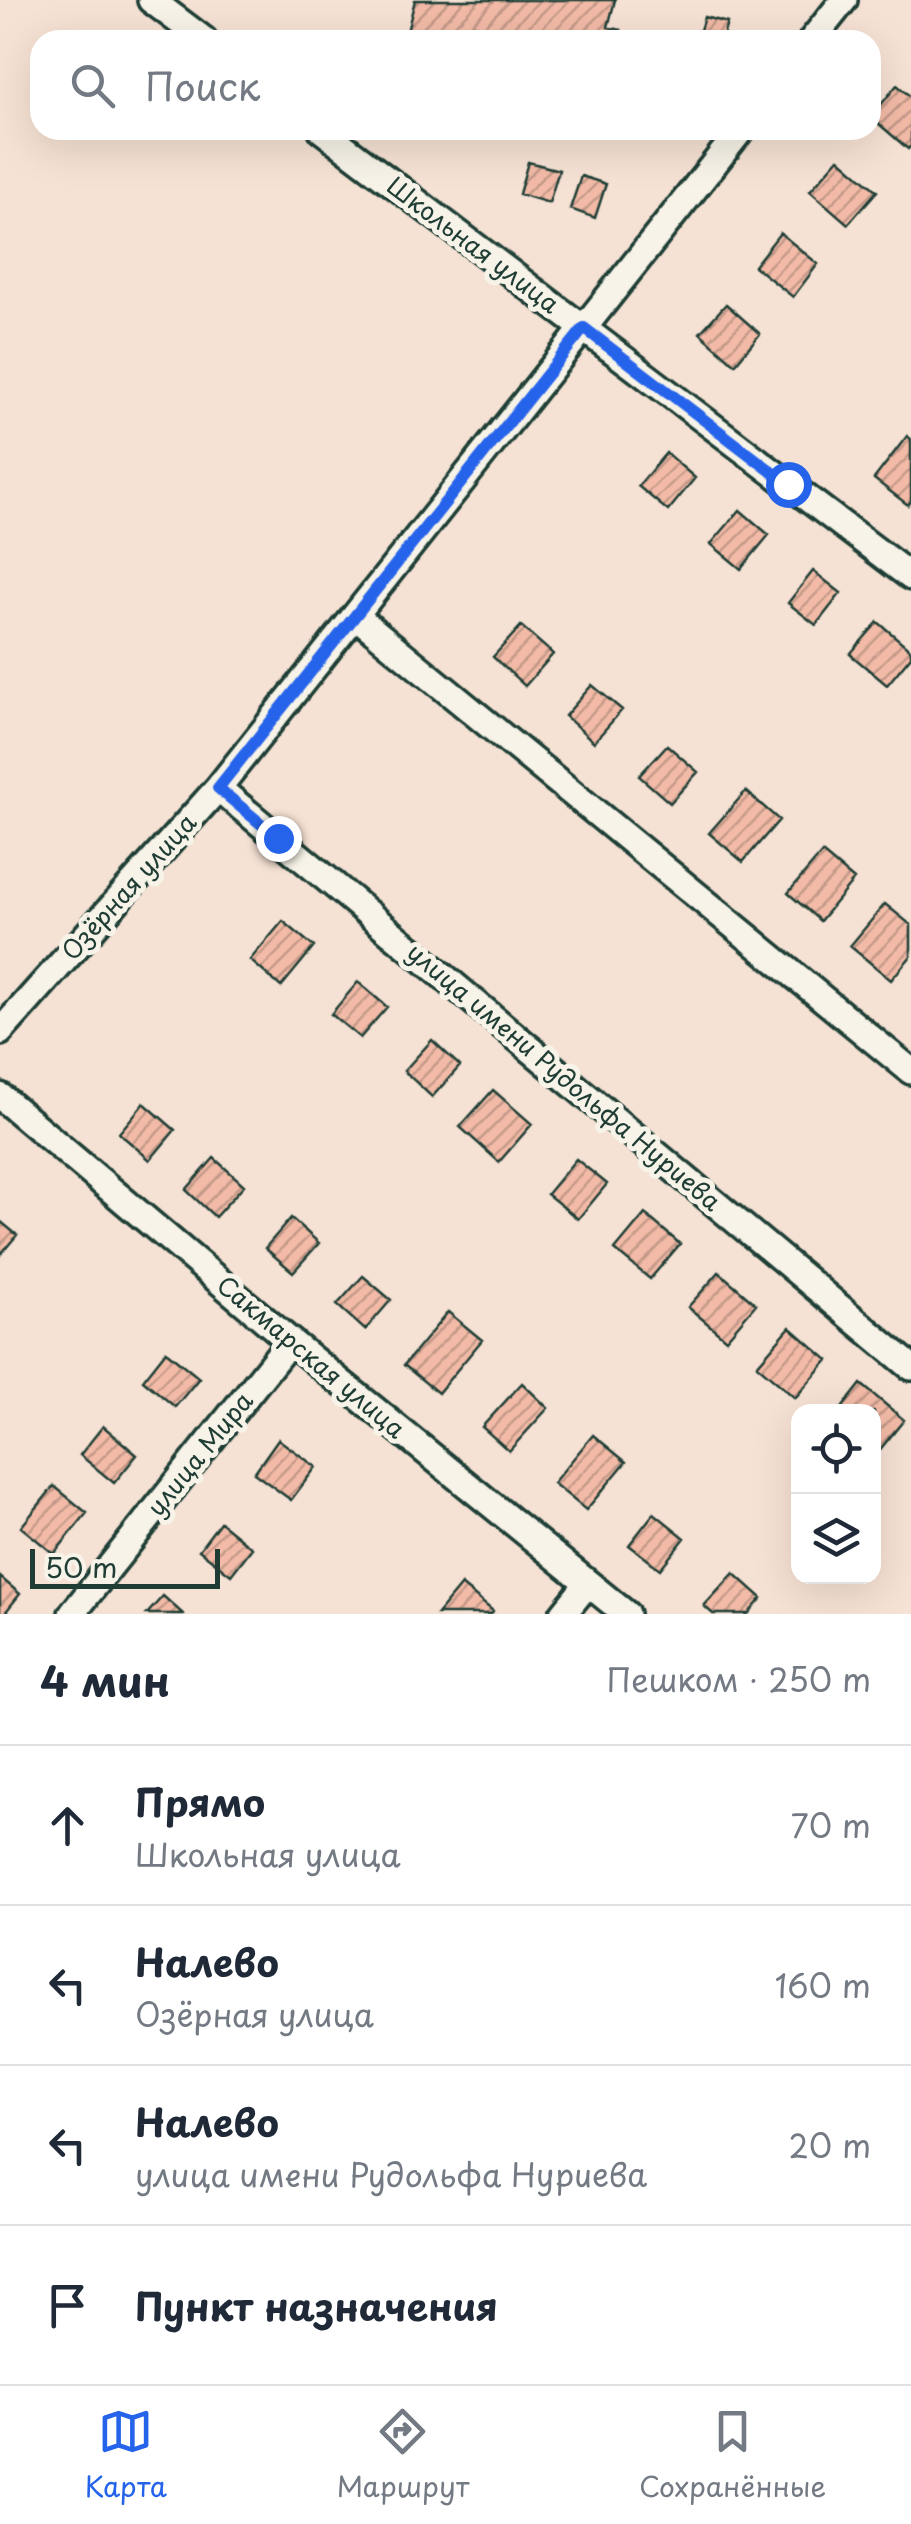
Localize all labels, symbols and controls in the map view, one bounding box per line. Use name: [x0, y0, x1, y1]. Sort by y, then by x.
search box: [30, 30, 881, 140]
text: Поиск: [145, 57, 260, 114]
icon: search: [65, 58, 120, 113]
street label: Школьная улица: [379, 167, 568, 322]
route start: [766, 462, 812, 508]
street label: Озёрная улица: [52, 804, 205, 968]
route end: [256, 816, 302, 862]
street label: улица имени Рудольфа Нуриева: [399, 933, 730, 1220]
street label: Сакмарская улица: [209, 1266, 414, 1447]
street label: улица Мира: [137, 1383, 262, 1524]
map controls: [791, 1404, 881, 1584]
button: locate: [791, 1404, 881, 1494]
button: layers: [791, 1494, 881, 1584]
scale bar: [30, 1544, 220, 1588]
text: 50 m: [45, 1545, 118, 1588]
text: 4 мин: [40, 1648, 170, 1711]
text: Пешком · 250 m: [607, 1655, 871, 1703]
text: Прямо: [135, 1773, 265, 1830]
icon: ahead: [40, 1798, 95, 1853]
text: 70 m: [791, 1801, 871, 1849]
text: Школьная улица: [135, 1830, 401, 1878]
text: Налево: [135, 1933, 279, 1990]
icon: left: [40, 1958, 95, 2013]
text: 160 m: [775, 1961, 871, 2009]
text: Озёрная улица: [135, 1990, 374, 2038]
text: Налево: [135, 2093, 279, 2150]
icon: left: [40, 2118, 95, 2173]
text: 20 m: [789, 2121, 871, 2169]
text: улица имени Рудольфа Нуриева: [135, 2150, 647, 2198]
text: Пункт назначения: [135, 2277, 498, 2334]
icon: arrive: [40, 2278, 95, 2333]
tab: Карта: [85, 2404, 167, 2507]
tab: Маршрут: [337, 2404, 469, 2507]
tab: Сохранённые: [639, 2404, 826, 2507]

